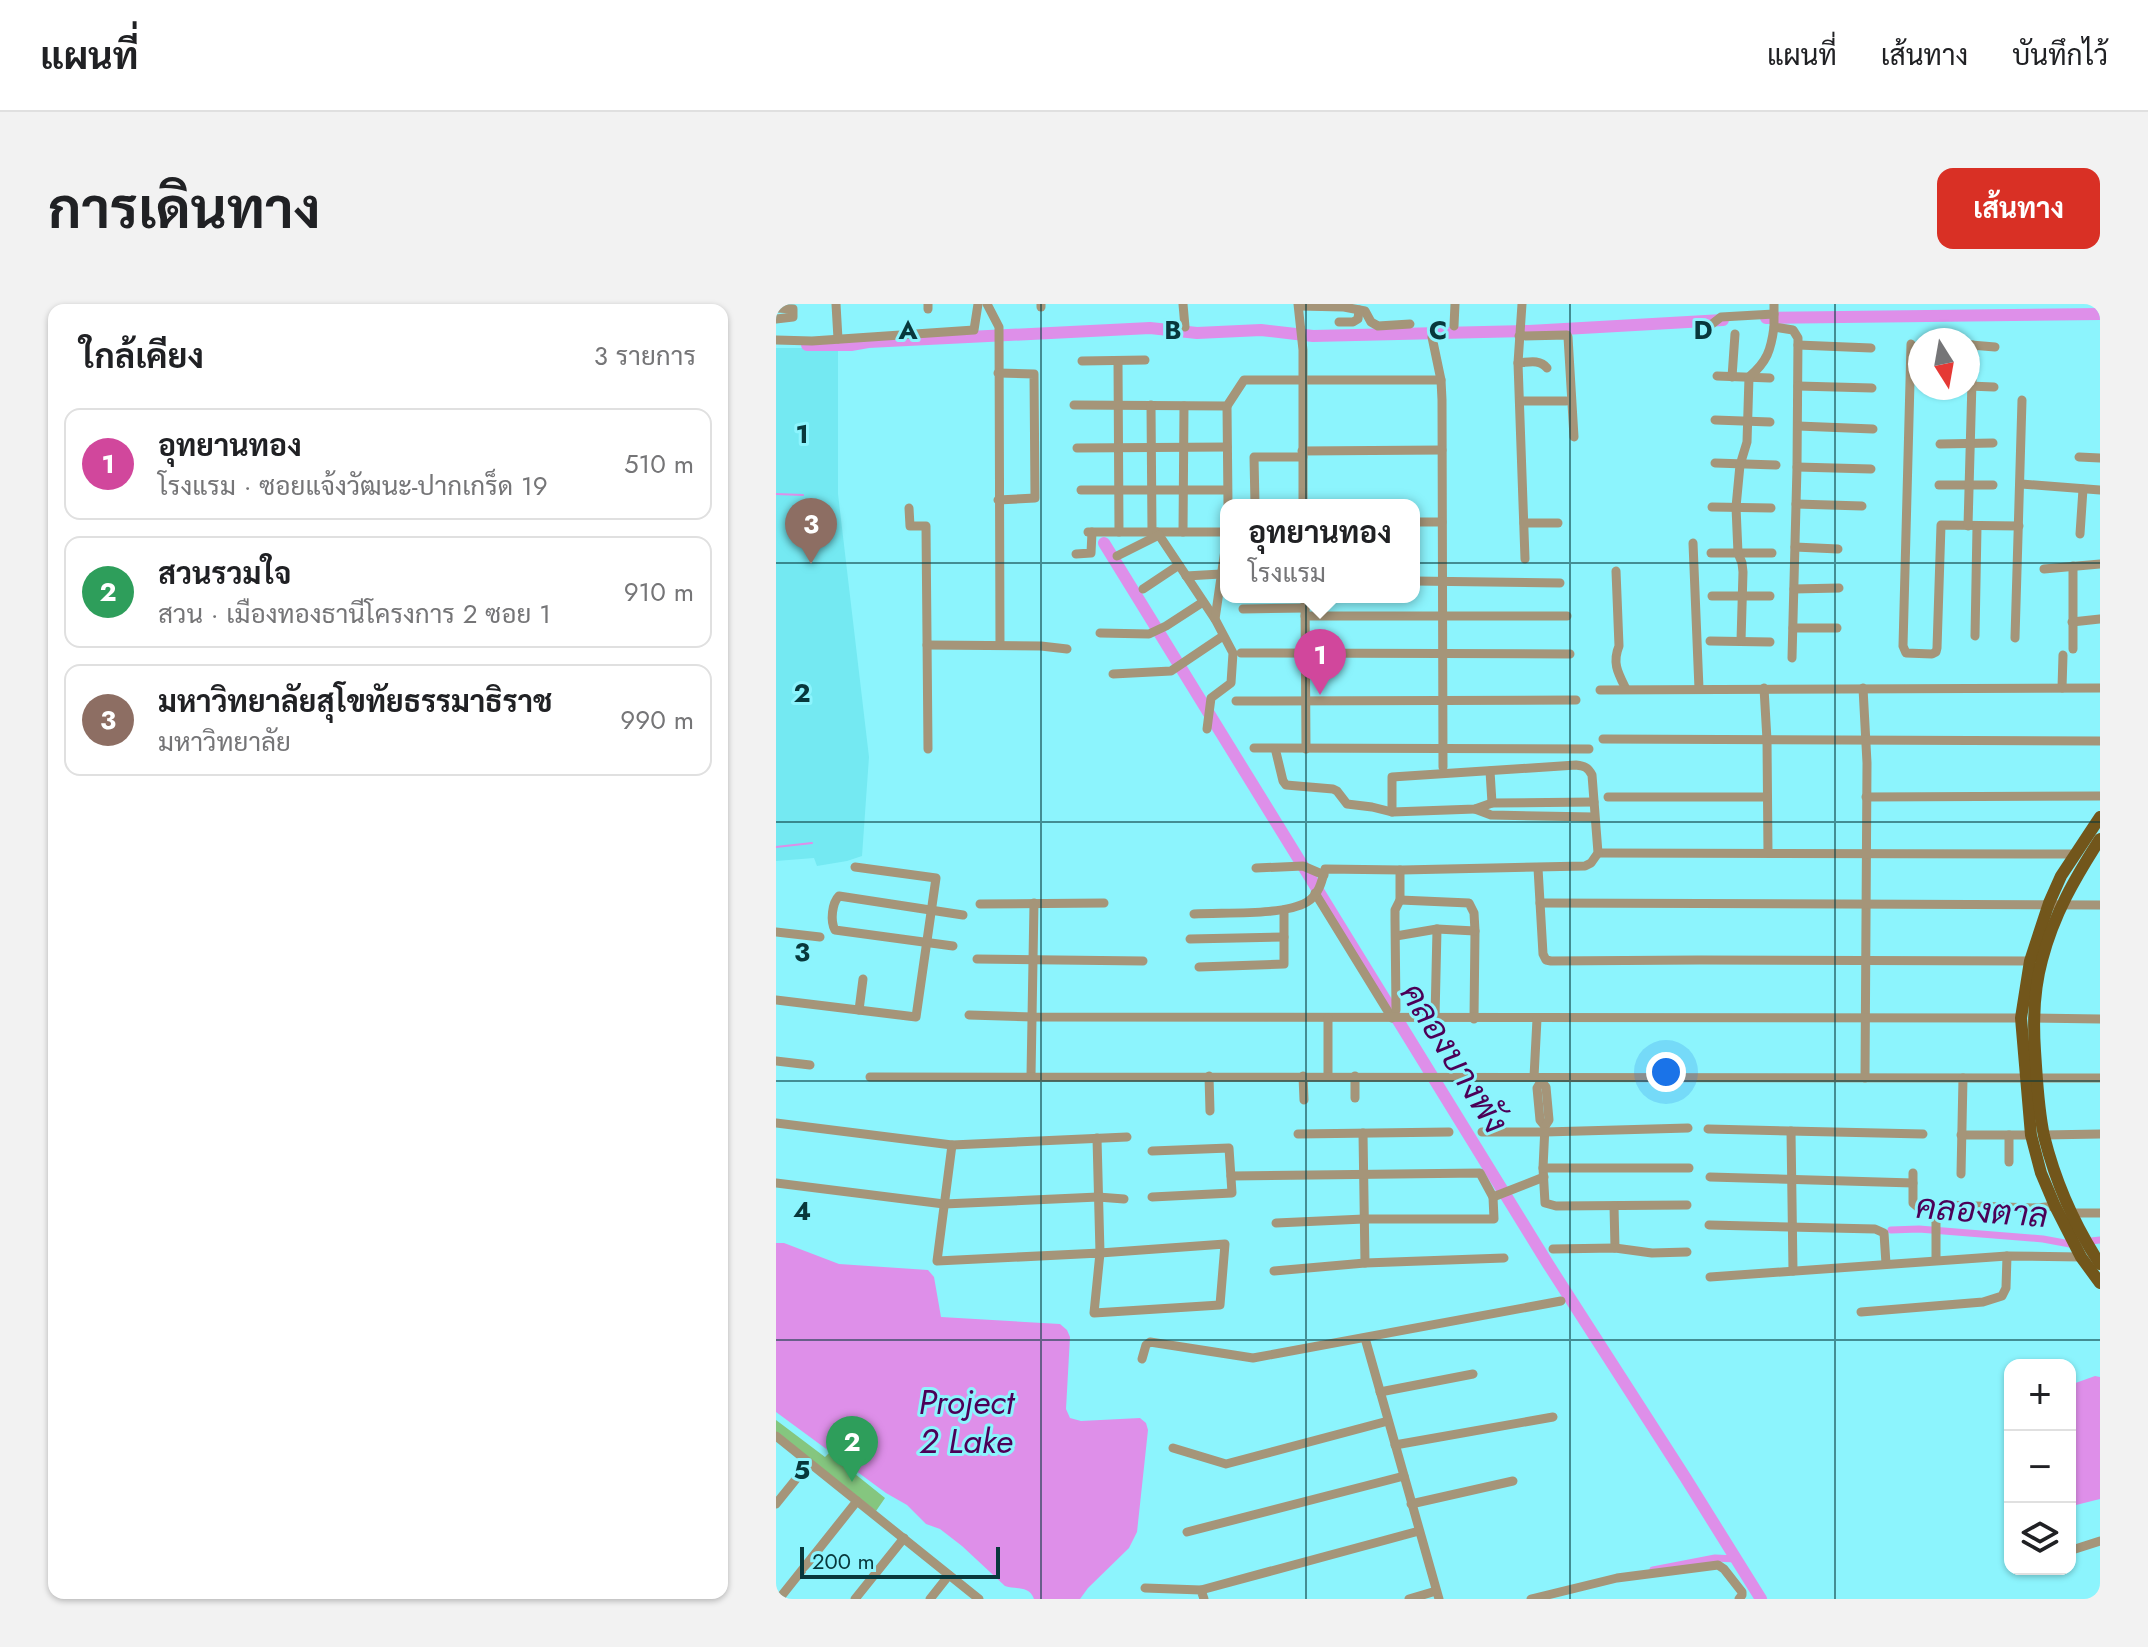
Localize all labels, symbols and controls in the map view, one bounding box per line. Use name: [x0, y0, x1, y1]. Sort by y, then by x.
text: แผนที่: [40, 28, 139, 83]
text: แผนที่: [1767, 35, 1837, 76]
text: เส้นทาง: [1881, 35, 1968, 76]
text: บันทึกไว้: [2012, 35, 2108, 76]
text: การเดินทาง: [48, 168, 320, 249]
button: เส้นทาง: [1937, 168, 2100, 249]
text: A: [897, 311, 918, 349]
text: B: [1164, 311, 1182, 349]
text: C: [1429, 311, 1447, 349]
text: D: [1693, 311, 1713, 349]
north arrow: [1908, 328, 1980, 400]
text: ใกล้เคียง: [80, 332, 204, 381]
text: 3 รายการ: [594, 337, 696, 375]
text: 1: [795, 415, 809, 453]
text: อุทยานทอง: [158, 424, 302, 467]
text: 1: [101, 445, 115, 483]
text: 510 m: [624, 445, 694, 483]
text: โรงแรม · ซอยแจ้งวัฒนะ-ปากเกร็ด 19: [158, 467, 548, 505]
pin: 3: [785, 498, 837, 564]
popup: [1220, 499, 1420, 603]
text: อุทยานทอง: [1248, 511, 1392, 554]
text: สวนรวมใจ: [158, 552, 291, 595]
text: โรงแรม: [1248, 554, 1326, 592]
text: 2: [99, 573, 117, 611]
text: 910 m: [624, 573, 694, 611]
text: สวน · เมืองทองธานีโครงการ 2 ซอย 1: [158, 595, 551, 633]
pin: 1: [1294, 629, 1346, 695]
text: 2: [793, 674, 811, 712]
text: มหาวิทยาลัยสุโขทัยธรรมาธิราช: [158, 680, 553, 723]
text: 3: [100, 701, 116, 739]
text: 990 m: [620, 701, 694, 739]
text: มหาวิทยาลัย: [158, 723, 291, 761]
text: 3: [794, 933, 810, 971]
water label: คลองบางพัง: [1388, 973, 1520, 1143]
your location: [1646, 1052, 1686, 1092]
water label: คลองตาล: [1914, 1182, 2050, 1240]
text: 4: [793, 1192, 811, 1230]
map controls: [2004, 1359, 2076, 1575]
button: +: [2004, 1359, 2076, 1431]
water label: Project 2 Lake: [918, 1378, 1016, 1466]
pin: 2: [826, 1416, 878, 1482]
button: −: [2004, 1431, 2076, 1503]
text: 5: [794, 1451, 810, 1489]
button: layers: [2004, 1503, 2076, 1575]
scale bar: [800, 1543, 1000, 1579]
text: 200 m: [812, 1545, 875, 1577]

